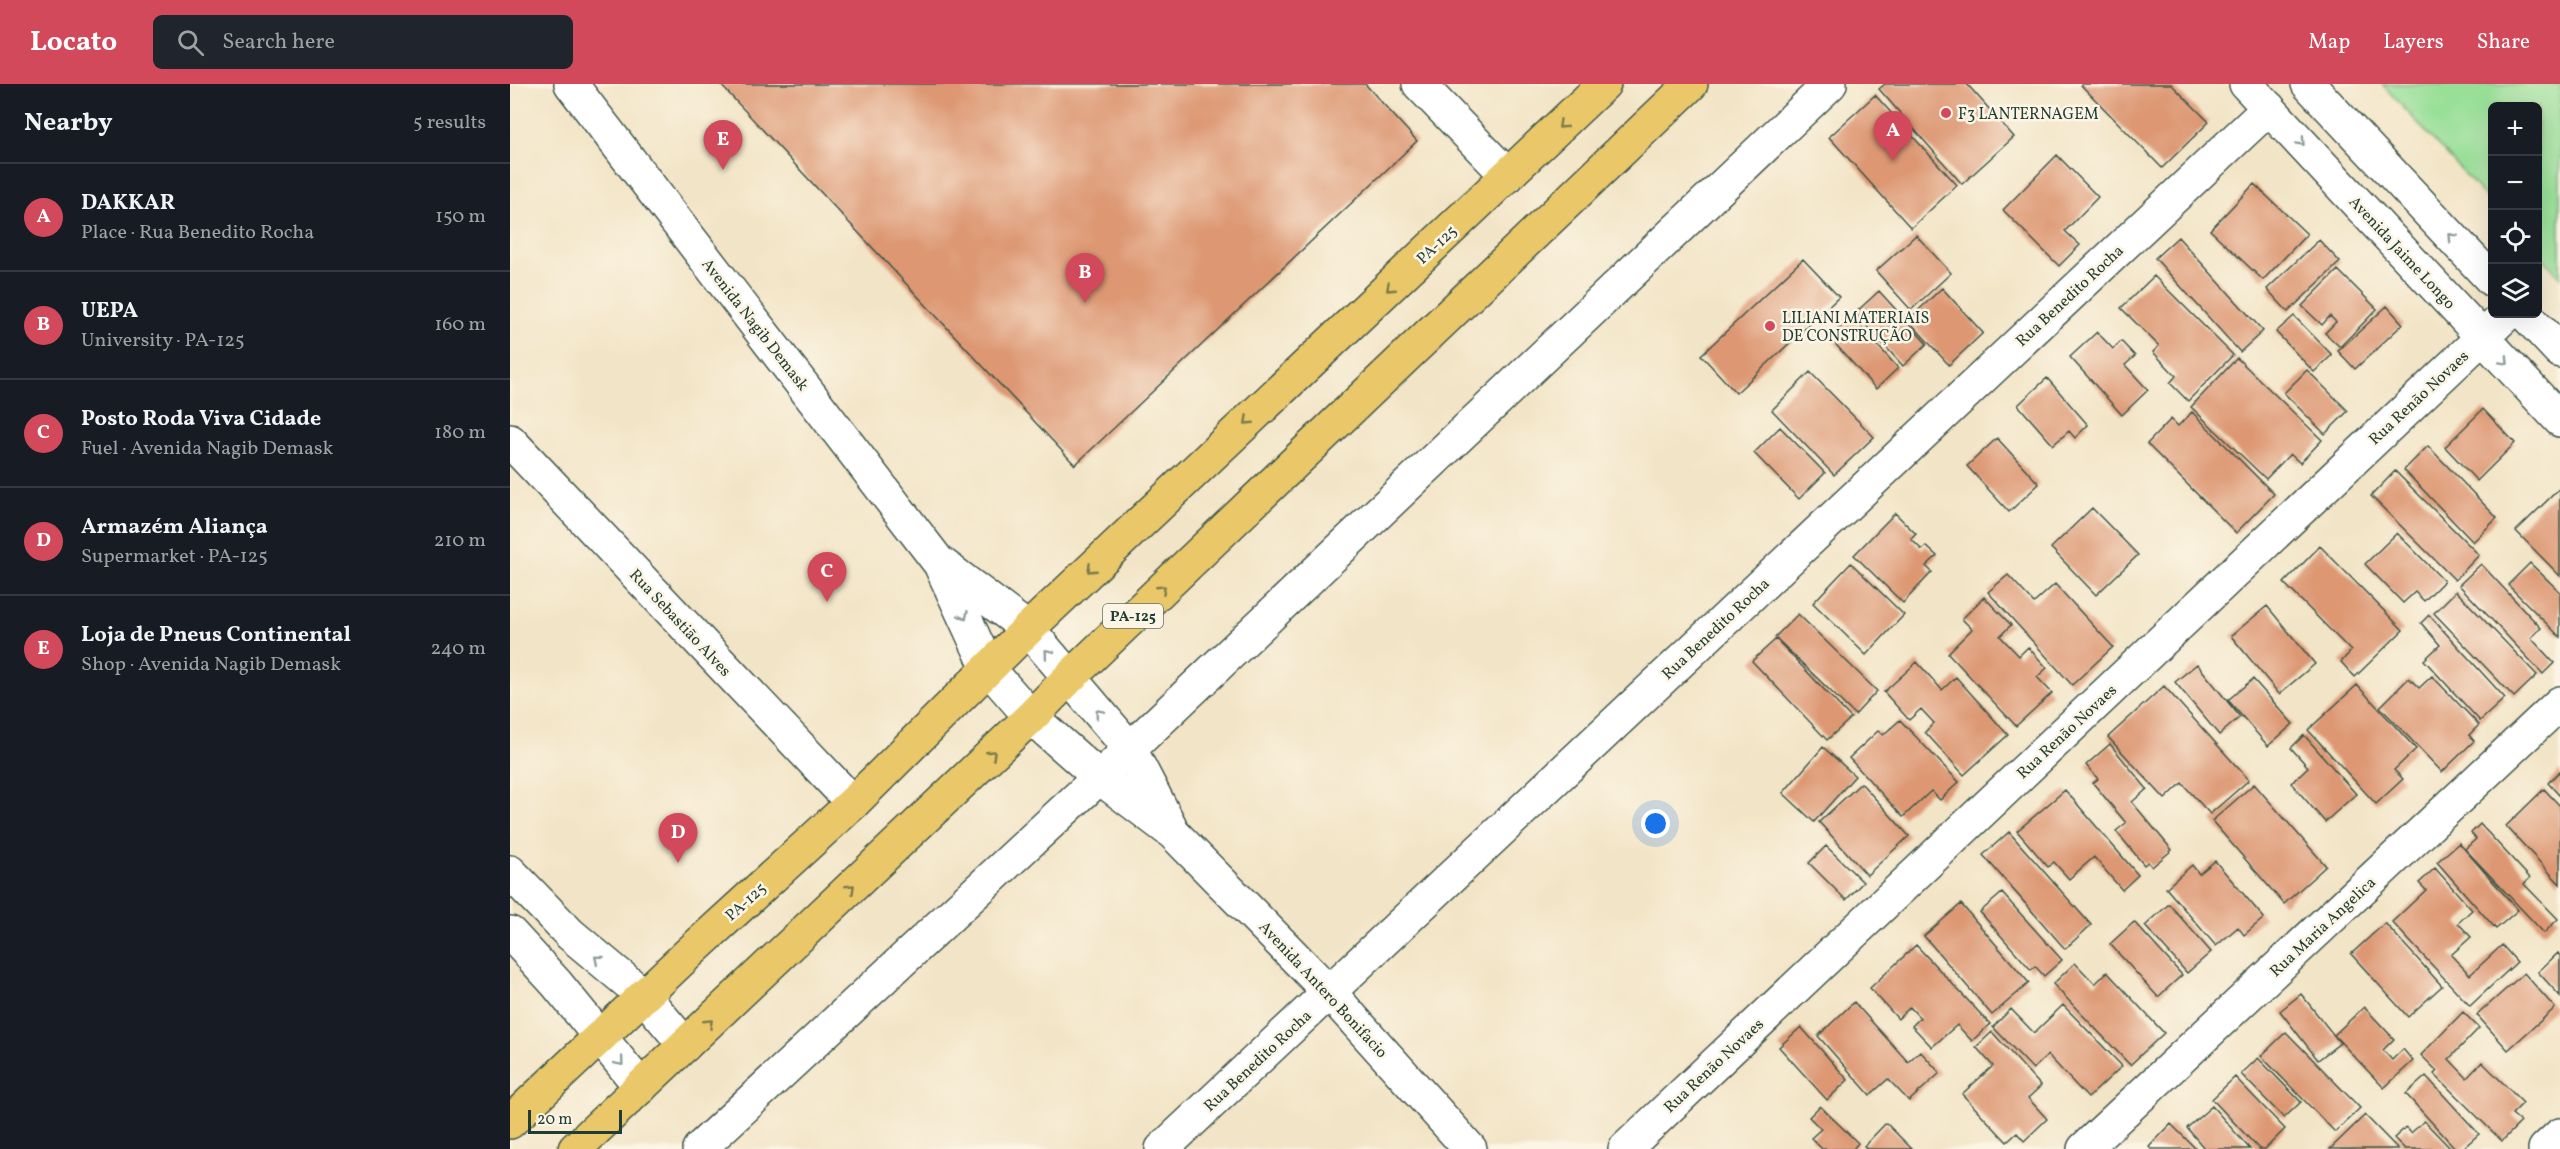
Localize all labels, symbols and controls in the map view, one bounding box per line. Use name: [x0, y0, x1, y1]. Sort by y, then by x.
search box: [153, 15, 573, 69]
text: Locato: [30, 23, 117, 62]
icon: search: [174, 26, 207, 59]
text: Search here: [222, 27, 335, 58]
text: Map: [2308, 28, 2350, 57]
text: Layers: [2383, 28, 2444, 57]
text: Share: [2477, 28, 2530, 57]
map controls: [2488, 102, 2542, 318]
button: +: [2488, 102, 2542, 156]
place label: F3 LANTERNAGEM: [1958, 104, 2099, 126]
text: Nearby: [24, 105, 113, 141]
marker: F3 LANTERNAGEM: [1939, 106, 1953, 120]
text: 5 results: [413, 109, 486, 137]
pin: A: [1874, 112, 1912, 161]
one-way arrow: [1559, 117, 1570, 128]
pin: E: [704, 120, 742, 170]
one-way arrow: [2293, 135, 2304, 146]
button: −: [2488, 156, 2542, 210]
text: DAKKAR: [81, 188, 175, 219]
street label: Avenida Jaime Longo: [2343, 192, 2460, 315]
text: A: [36, 203, 51, 231]
text: 150 m: [435, 203, 486, 231]
button: locate: [2488, 210, 2542, 264]
text: Place · Rua Benedito Rocha: [81, 219, 314, 247]
street label: PA-125: [1412, 221, 1462, 270]
one-way arrow: [2449, 233, 2460, 244]
street label: Rua Benedito Rocha: [2012, 241, 2129, 352]
street label: Avenida Nagib Demask: [696, 254, 813, 396]
pin: B: [1066, 254, 1104, 303]
button: layers: [2488, 264, 2542, 318]
one-way arrow: [1386, 280, 1397, 291]
text: UEPA: [81, 296, 138, 327]
place label: LILIANI MATERIAIS DE CONSTRUÇÃO: [1782, 308, 1929, 348]
text: B: [37, 311, 50, 339]
text: 160 m: [434, 311, 486, 339]
marker: LILIANI MATERIAIS DE CONSTRUÇÃO: [1763, 319, 1777, 333]
text: University · PA-125: [81, 327, 245, 355]
street label: Rua Renão Novaes: [2364, 346, 2474, 451]
one-way arrow: [2498, 355, 2509, 365]
text: Posto Roda Viva Cidade: [81, 404, 321, 435]
one-way arrow: [1244, 414, 1255, 425]
text: C: [37, 419, 50, 447]
text: 180 m: [434, 419, 486, 447]
text: Fuel · Avenida Nagib Demask: [81, 435, 333, 463]
text: Armazém Aliança: [81, 512, 268, 543]
text: D: [36, 527, 51, 555]
text: 210 m: [434, 527, 486, 555]
text: Supermarket · PA-125: [81, 543, 268, 571]
pin: C: [808, 552, 846, 602]
one-way arrow: [1087, 562, 1097, 573]
street label: Rua Sebastião Alves: [624, 565, 735, 682]
street label: Rua Benedito Rocha: [1658, 574, 1775, 685]
one-way arrow: [1155, 585, 1165, 596]
road number: PA-125: [1103, 604, 1163, 628]
one-way arrow: [957, 609, 969, 620]
text: Loja de Pneus Continental: [81, 620, 351, 651]
text: E: [37, 635, 50, 663]
text: 240 m: [431, 635, 486, 663]
one-way arrow: [1044, 649, 1055, 660]
text: Shop · Avenida Nagib Demask: [81, 651, 341, 679]
street label: Rua Renão Novaes: [2012, 680, 2122, 785]
one-way arrow: [1095, 709, 1106, 720]
one-way arrow: [985, 750, 996, 761]
your location: [1641, 809, 1670, 838]
pin: D: [658, 814, 698, 863]
street label: Rua Maria Angelica: [2265, 872, 2381, 983]
street label: PA-125: [721, 878, 772, 927]
one-way arrow: [843, 885, 854, 896]
street label: Avenida Antero Bonifacio: [1253, 917, 1392, 1064]
one-way arrow: [594, 955, 605, 966]
street label: Rua Benedito Rocha: [1200, 1006, 1317, 1117]
street label: Rua Renão Novaes: [1659, 1014, 1769, 1119]
one-way arrow: [702, 1019, 713, 1030]
one-way arrow: [613, 1055, 624, 1066]
scale bar: [528, 1107, 622, 1134]
text: 20 m: [537, 1109, 572, 1131]

